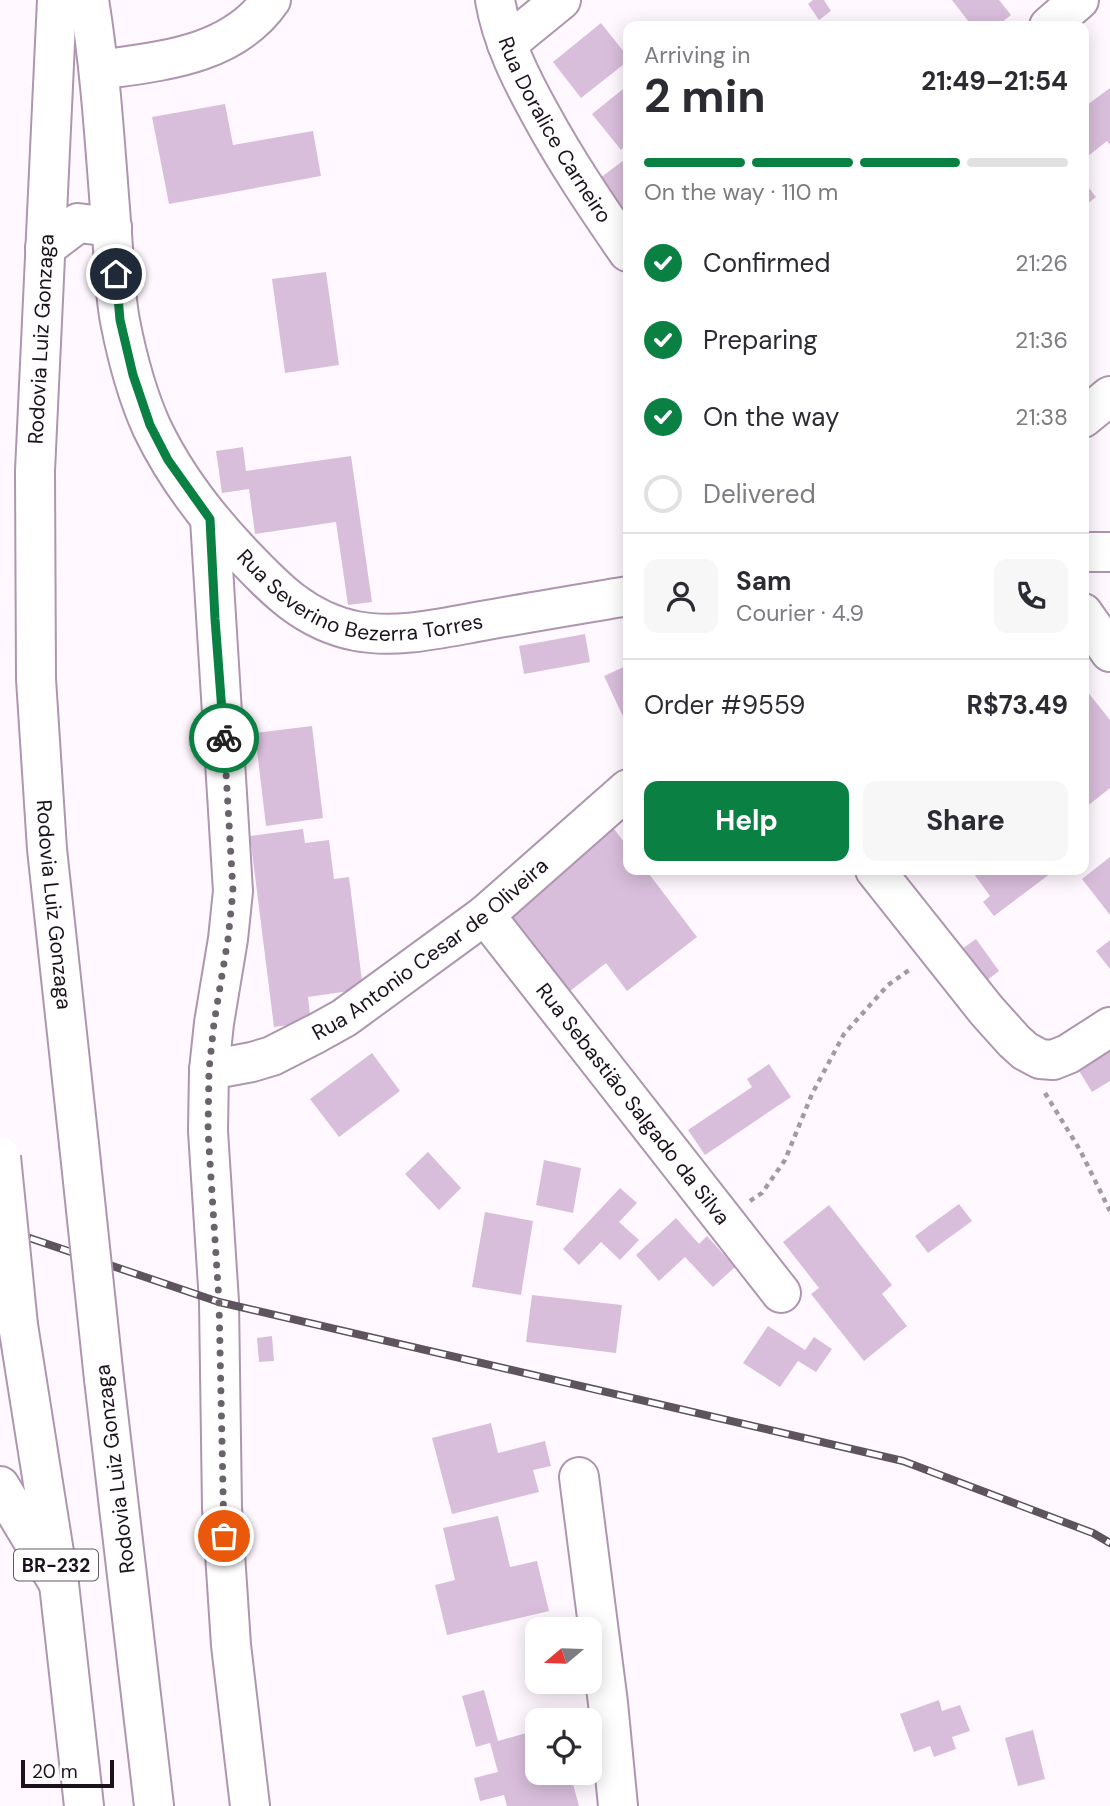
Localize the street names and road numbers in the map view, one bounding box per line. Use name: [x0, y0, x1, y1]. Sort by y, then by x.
street label: Rua Doralice Carneiro: [492, 33, 618, 229]
street label: Rodovia Luiz Gonzaga: [22, 233, 60, 445]
street label: Rua Severino Bezerra Torres: [231, 543, 485, 648]
street label: Rodovia Luiz Gonzaga: [30, 799, 78, 1011]
street label: Rua Antonio Cesar de Oliveira: [307, 852, 554, 1047]
street label: Rua Sebastião Salgado da Silva: [529, 977, 736, 1231]
street label: Rodovia Luiz Gonzaga: [88, 1363, 142, 1575]
road number: BR-232: [14, 1550, 98, 1581]

